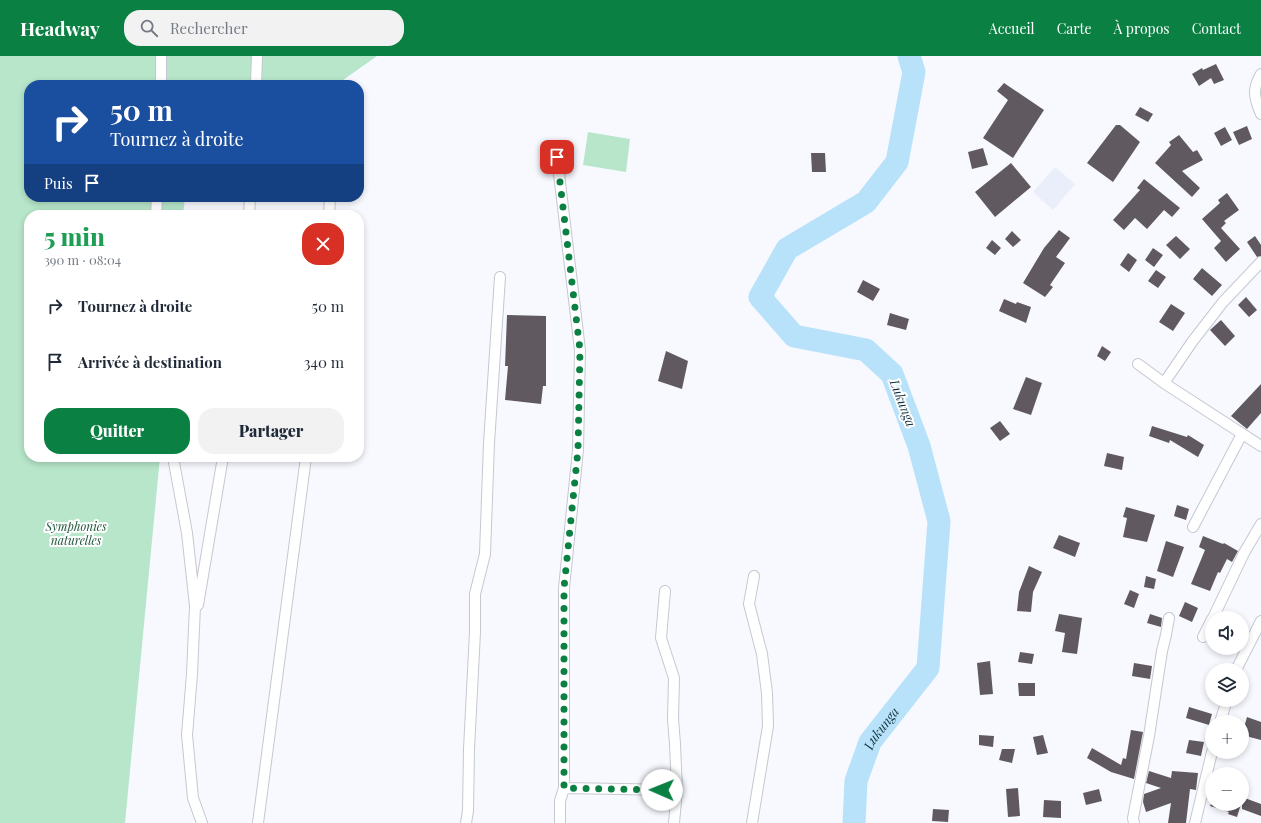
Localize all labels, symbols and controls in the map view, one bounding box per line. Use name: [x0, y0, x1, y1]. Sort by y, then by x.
search box: [124, 10, 404, 46]
text: Headway: [20, 15, 100, 41]
icon: search: [138, 17, 160, 39]
text: Rechercher: [170, 18, 248, 38]
text: Accueil: [989, 19, 1035, 38]
text: Carte: [1057, 19, 1092, 38]
text: À propos: [1114, 19, 1170, 38]
text: Contact: [1192, 19, 1241, 38]
text: 50 m: [110, 91, 173, 128]
icon: right: [44, 96, 96, 148]
text: Tournez à droite: [110, 127, 244, 151]
pin: [540, 140, 574, 174]
icon: arrive: [546, 146, 568, 168]
icon: arrive: [81, 172, 103, 194]
text: Puis: [44, 173, 73, 193]
text: 5 min: [44, 220, 105, 252]
button: close: [302, 223, 344, 265]
text: 390 m · 08:04: [44, 251, 121, 268]
icon: right: [44, 295, 66, 317]
text: Tournez à droite: [78, 296, 192, 316]
text: 50 m: [312, 296, 344, 316]
icon: arrive: [44, 351, 66, 373]
text: Arrivée à destination: [78, 352, 222, 372]
text: 340 m: [304, 352, 344, 372]
water label: Lukunga: [886, 376, 920, 429]
button: Quitter: [44, 408, 190, 454]
button: Partager: [198, 408, 344, 454]
park label: Symphonies naturelles: [44, 518, 107, 548]
map controls: [1205, 611, 1249, 811]
button: sound: [1205, 611, 1249, 655]
button: layers: [1205, 663, 1249, 707]
water label: Lukunga: [859, 703, 902, 752]
button: +: [1205, 715, 1249, 759]
button: −: [1205, 767, 1249, 811]
position arrow: [641, 769, 683, 811]

